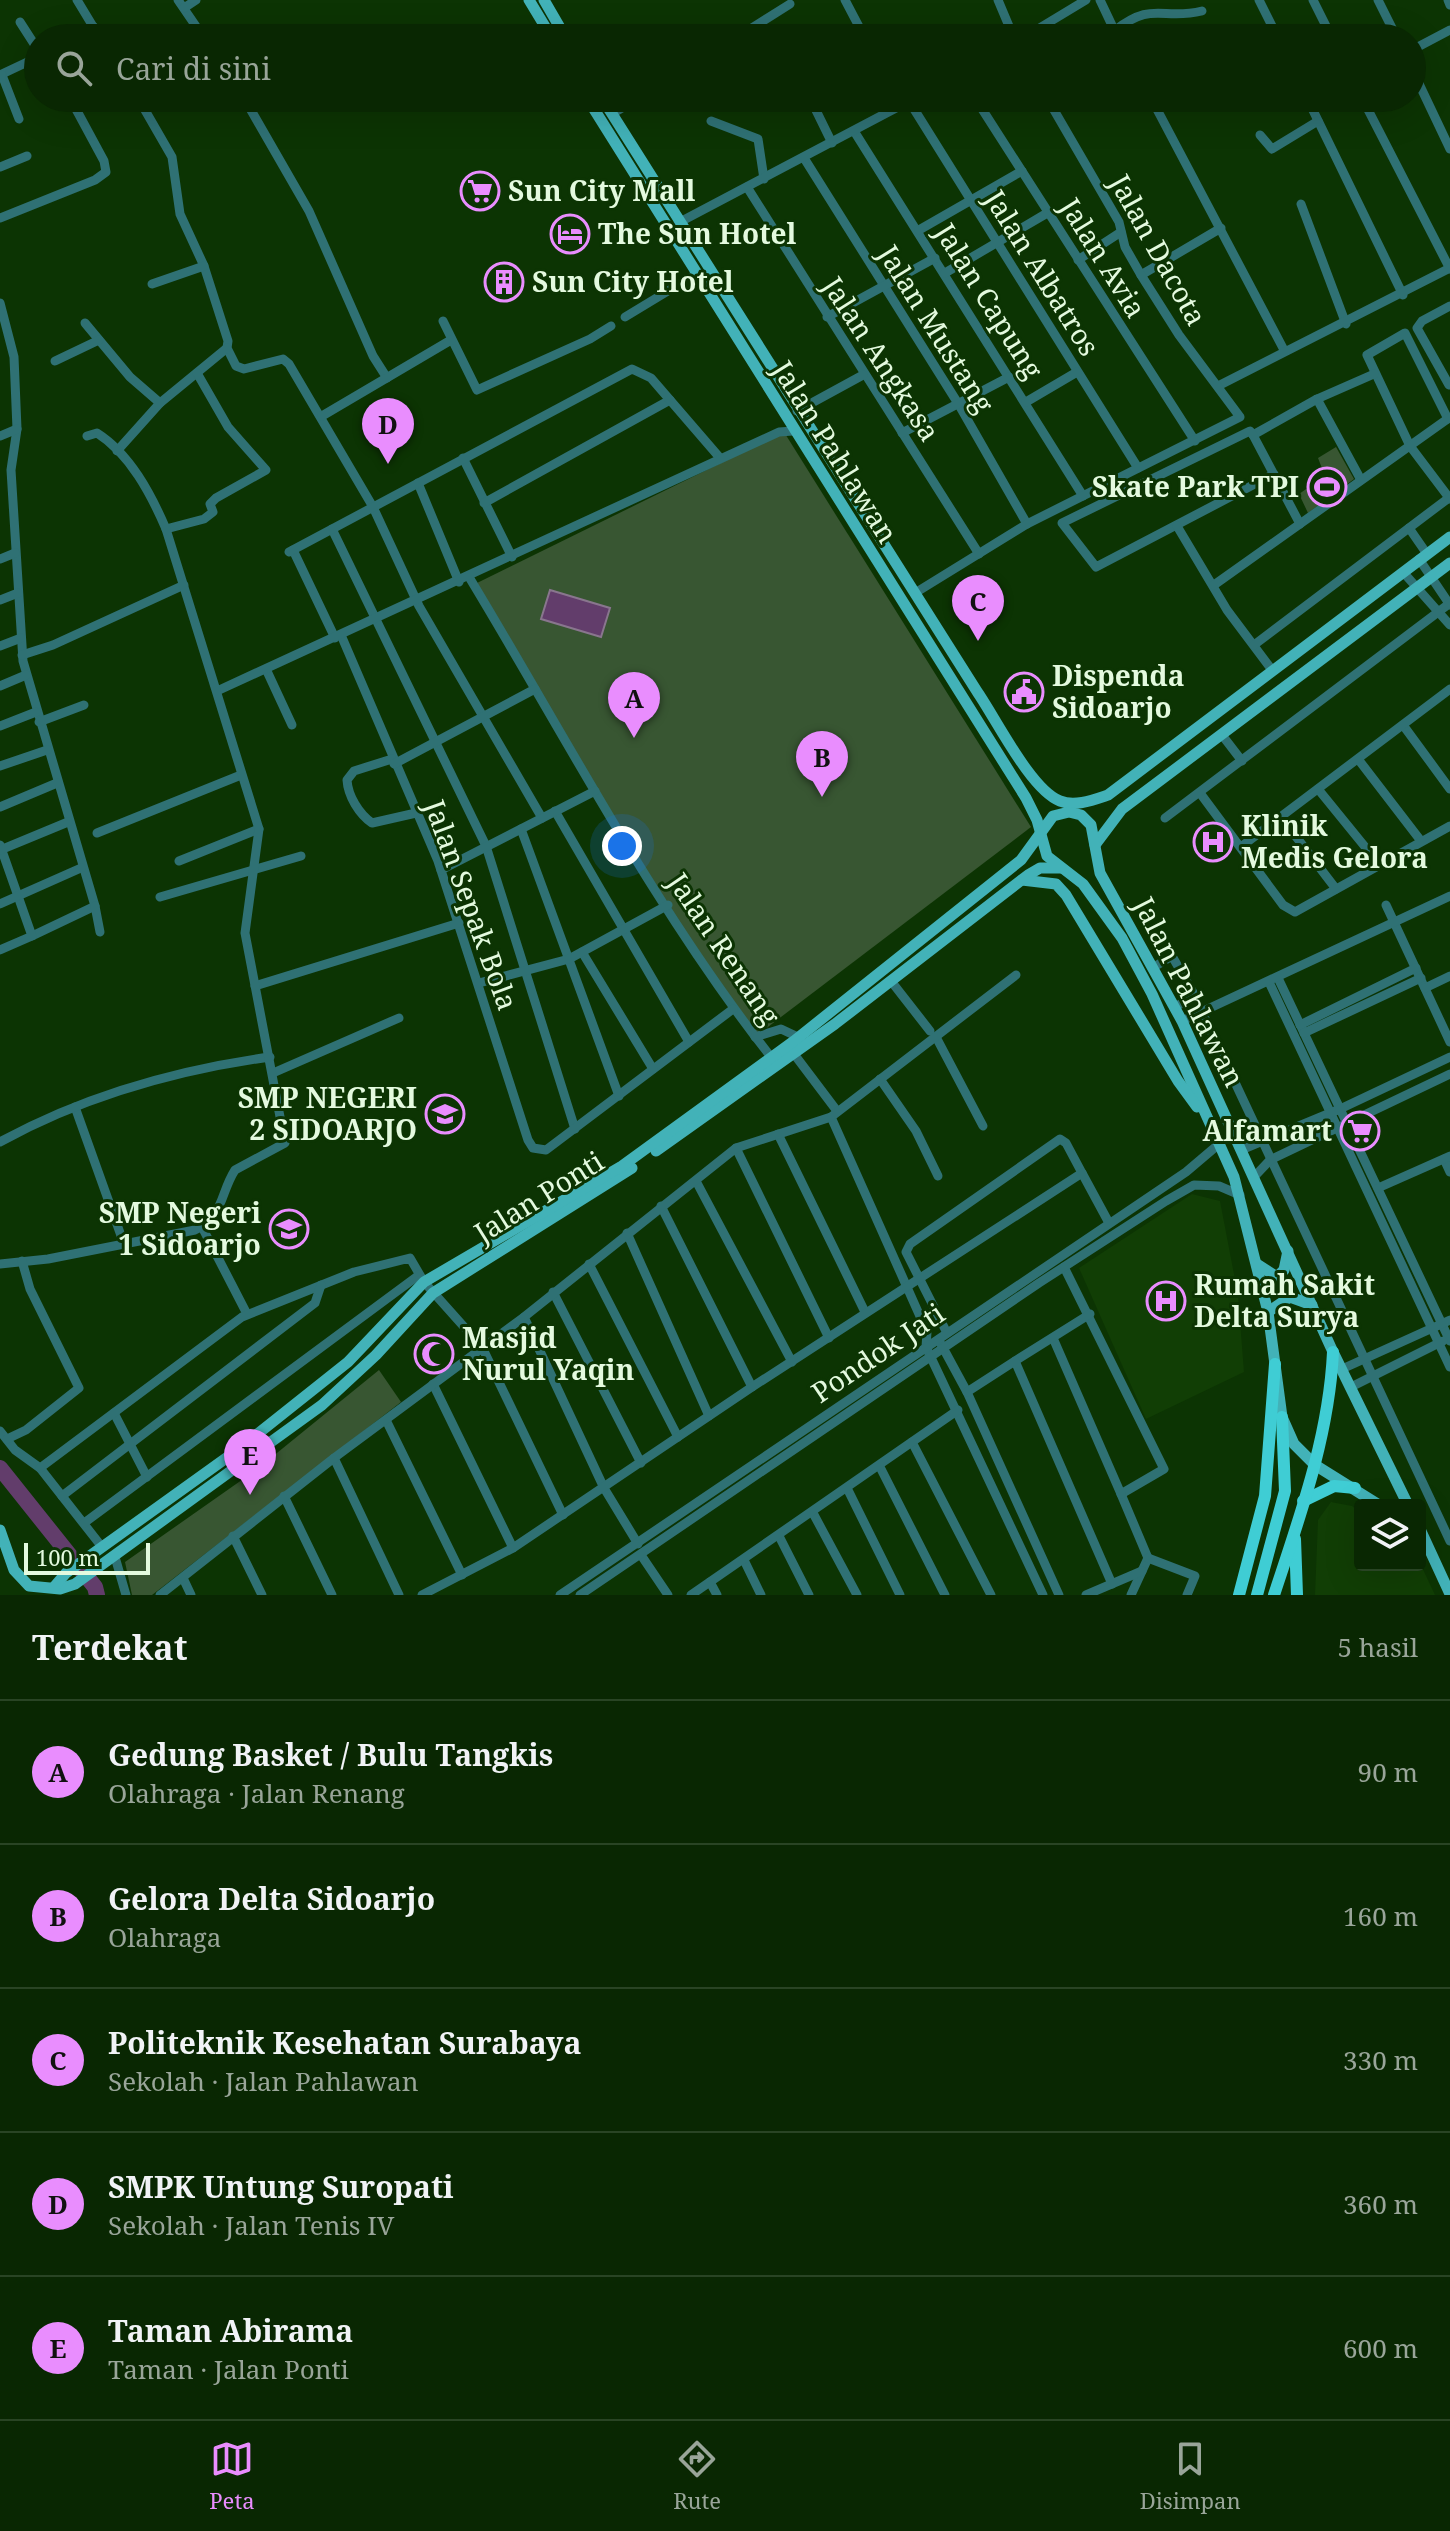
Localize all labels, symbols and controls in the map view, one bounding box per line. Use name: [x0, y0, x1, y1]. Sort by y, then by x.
search box: [24, 24, 1426, 112]
icon: search: [52, 46, 96, 90]
text: Cari di sini: [116, 48, 271, 89]
street label: Jalan Dacota: [1101, 166, 1216, 332]
supermarket icon: Sun City Mall: [459, 170, 501, 212]
place label: Sun City Mall: [508, 171, 696, 209]
street label: Jalan Albatros: [976, 182, 1109, 363]
street label: Jalan Avia: [1052, 190, 1156, 325]
hotel icon: The Sun Hotel: [549, 213, 591, 255]
place label: The Sun Hotel: [598, 214, 797, 252]
street label: Jalan Capung: [926, 215, 1053, 385]
street label: Jalan Mustang: [870, 237, 1004, 420]
building icon: Sun City Hotel: [483, 261, 525, 303]
place label: Sun City Hotel: [532, 262, 734, 300]
street label: Jalan Angkasa: [814, 268, 949, 448]
street label: Jalan Pahlawan: [764, 352, 907, 550]
pin: D: [362, 398, 414, 464]
sports icon: Skate Park TPI: [1306, 466, 1348, 508]
place label: Skate Park TPI: [1092, 467, 1299, 505]
pin: C: [952, 575, 1004, 641]
place label: Dispenda Sidoarjo: [1052, 656, 1185, 726]
public building icon: Dispenda Sidoarjo: [1003, 671, 1045, 713]
pin: A: [608, 672, 660, 738]
pin: B: [796, 731, 848, 797]
street label: Jalan Sepak Bola: [416, 793, 528, 1015]
place label: Klinik Medis Gelora: [1241, 806, 1428, 876]
hospital icon: Klinik Medis Gelora: [1192, 821, 1234, 863]
your location: [602, 826, 642, 866]
street label: Jalan Renang: [659, 864, 790, 1032]
street label: Jalan Pahlawan: [1125, 889, 1254, 1093]
place label: SMP NEGERI 2 SIDOARJO: [238, 1078, 417, 1148]
school or university icon: SMP NEGERI 2 SIDOARJO: [424, 1093, 466, 1135]
supermarket icon: Alfamart: [1339, 1110, 1381, 1152]
place label: Alfamart: [1202, 1111, 1332, 1149]
street label: Jalan Ponti: [466, 1141, 610, 1251]
place label: SMP Negeri 1 Sidoarjo: [99, 1193, 261, 1263]
school or university icon: SMP Negeri 1 Sidoarjo: [268, 1208, 310, 1250]
place label: Rumah Sakit Delta Surya: [1194, 1265, 1375, 1335]
hospital icon: Rumah Sakit Delta Surya: [1145, 1280, 1187, 1322]
street label: Pondok Jati: [804, 1294, 951, 1411]
place label: Masjid Nurul Yaqin: [462, 1318, 634, 1388]
mosque icon: Masjid Nurul Yaqin: [413, 1333, 455, 1375]
pin: E: [224, 1429, 276, 1495]
map controls: [1354, 1499, 1426, 1571]
button: layers: [1354, 1499, 1426, 1571]
scale bar: [24, 1539, 150, 1575]
text: 100 m: [36, 1542, 99, 1572]
text: Terdekat: [32, 1624, 187, 1670]
text: 5 hasil: [1337, 1629, 1418, 1665]
text: Gedung Basket / Bulu Tangkis: [108, 1734, 553, 1775]
text: A: [48, 1754, 68, 1790]
text: 90 m: [1358, 1754, 1418, 1790]
text: Olahraga · Jalan Renang: [108, 1775, 405, 1811]
text: Gelora Delta Sidoarjo: [108, 1878, 435, 1919]
text: B: [49, 1898, 67, 1934]
text: 160 m: [1343, 1898, 1418, 1934]
text: Olahraga: [108, 1919, 222, 1955]
text: Politeknik Kesehatan Surabaya: [108, 2022, 581, 2063]
text: C: [49, 2042, 67, 2078]
text: 330 m: [1343, 2042, 1418, 2078]
text: Sekolah · Jalan Pahlawan: [108, 2063, 419, 2099]
text: SMPK Untung Suropati: [108, 2166, 454, 2207]
text: D: [48, 2186, 68, 2222]
text: 360 m: [1343, 2186, 1418, 2222]
text: Sekolah · Jalan Tenis IV: [108, 2207, 394, 2243]
text: Taman Abirama: [108, 2310, 353, 2351]
text: E: [50, 2330, 66, 2366]
text: 600 m: [1343, 2330, 1418, 2366]
text: Taman · Jalan Ponti: [108, 2351, 349, 2387]
tab: Peta: [209, 2437, 255, 2515]
tab: Rute: [673, 2437, 721, 2515]
tab: Disimpan: [1140, 2437, 1241, 2515]

